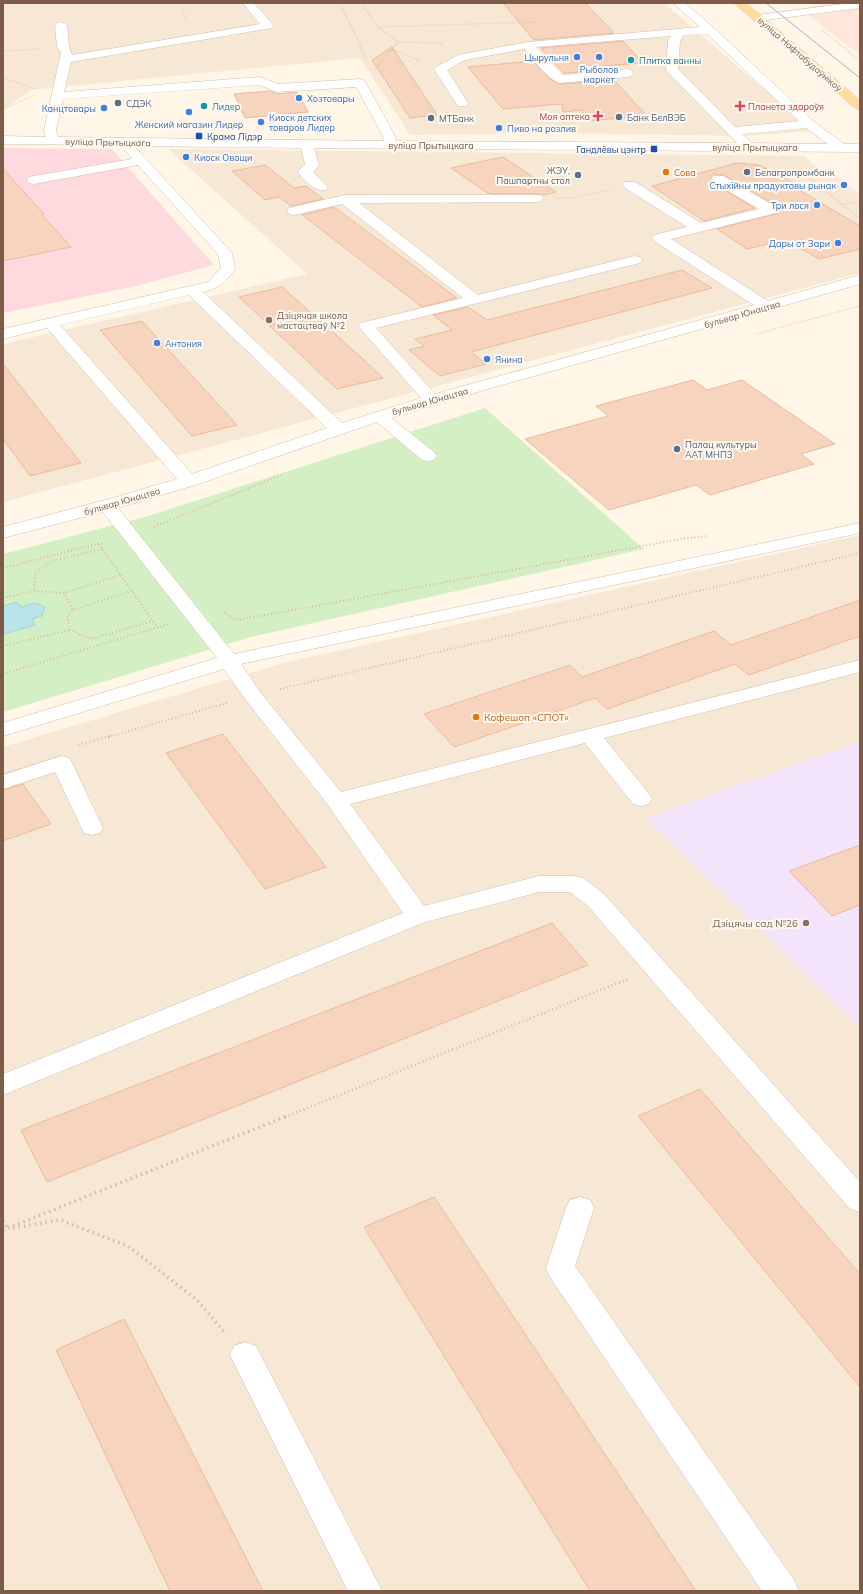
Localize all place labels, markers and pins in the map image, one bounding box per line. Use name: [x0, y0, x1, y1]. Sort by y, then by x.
place label: Цырульня: [524, 52, 569, 64]
marker: Цырульня: [572, 52, 582, 62]
marker: Рыболов маркет: [594, 52, 604, 62]
marker: Плитка ванны: [626, 55, 636, 65]
place label: Плитка ванны: [639, 55, 701, 66]
place label: Рыболов маркет: [580, 64, 618, 85]
marker: Хозтовары: [294, 93, 304, 103]
place label: Хозтовары: [307, 93, 355, 104]
marker: СДЭК: [113, 98, 123, 108]
place label: СДЭК: [126, 98, 152, 109]
marker: Лидер: [199, 101, 209, 111]
place label: Лидер: [212, 101, 241, 112]
marker: Планета здароўя: [735, 101, 745, 111]
place label: Планета здароўя: [748, 101, 824, 113]
place label: Канцтовары: [42, 103, 96, 114]
marker: Канцтовары: [99, 103, 109, 113]
marker: Женский магазин Лидер: [184, 107, 194, 117]
place label: Моя аптека: [540, 111, 590, 122]
marker: Моя аптека: [593, 111, 603, 121]
place label: Киоск детских товаров Лидер: [269, 112, 336, 133]
marker: Банк БелВЭБ: [614, 112, 624, 122]
place label: Банк БелВЭБ: [627, 112, 686, 123]
marker: МТБанк: [426, 113, 436, 123]
place label: МТБанк: [439, 113, 474, 124]
marker: Киоск детских товаров Лидер: [256, 117, 266, 127]
place label: Женский магазин Лидер: [135, 119, 244, 130]
marker: Пиво на розлив: [494, 123, 504, 133]
place label: Пиво на розлив: [507, 123, 576, 134]
marker: Крама Лідэр: [194, 131, 204, 141]
place label: Крама Лідэр: [207, 131, 263, 142]
place label: Гандлёвы цэнтр: [576, 144, 647, 155]
marker: Гандлёвы цэнтр: [649, 144, 659, 154]
marker: Киоск Овощи: [181, 152, 191, 162]
place label: Киоск Овощи: [194, 152, 252, 163]
place label: ЖЭУ, Пашпартны стол: [496, 165, 570, 186]
marker: Сова: [661, 167, 671, 177]
place label: Сова: [674, 167, 696, 178]
marker: Белагропромбанк: [742, 167, 752, 177]
place label: Белагропромбанк: [755, 167, 835, 178]
marker: ЖЭУ, Пашпартны стол: [573, 170, 583, 180]
place label: Стыхійны прадуктовы рынак: [709, 180, 836, 192]
marker: Стыхійны прадуктовы рынак: [839, 180, 849, 190]
place label: Три лося: [771, 200, 809, 211]
marker: Три лося: [812, 200, 822, 210]
place label: Дары от Зари: [769, 238, 830, 249]
marker: Дары от Зари: [833, 238, 843, 248]
place label: Дзіцячая школа мастацтваў №2: [277, 310, 347, 332]
marker: Дзіцячая школа мастацтваў №2: [264, 315, 274, 325]
marker: Антония: [152, 338, 162, 348]
place label: Антония: [165, 338, 202, 349]
marker: Янина: [482, 354, 492, 364]
place label: Янина: [495, 354, 523, 365]
place label: Палац культуры ААТ МНПЗ: [685, 439, 757, 460]
marker: Палац культуры ААТ МНПЗ: [672, 444, 682, 454]
place label: Кофешоп «СПОТ»: [484, 711, 569, 724]
marker: Кофешоп «СПОТ»: [471, 712, 481, 722]
place label: Дзіцячы сад №26: [712, 917, 798, 930]
marker: Дзіцячы сад №26: [801, 918, 811, 928]

